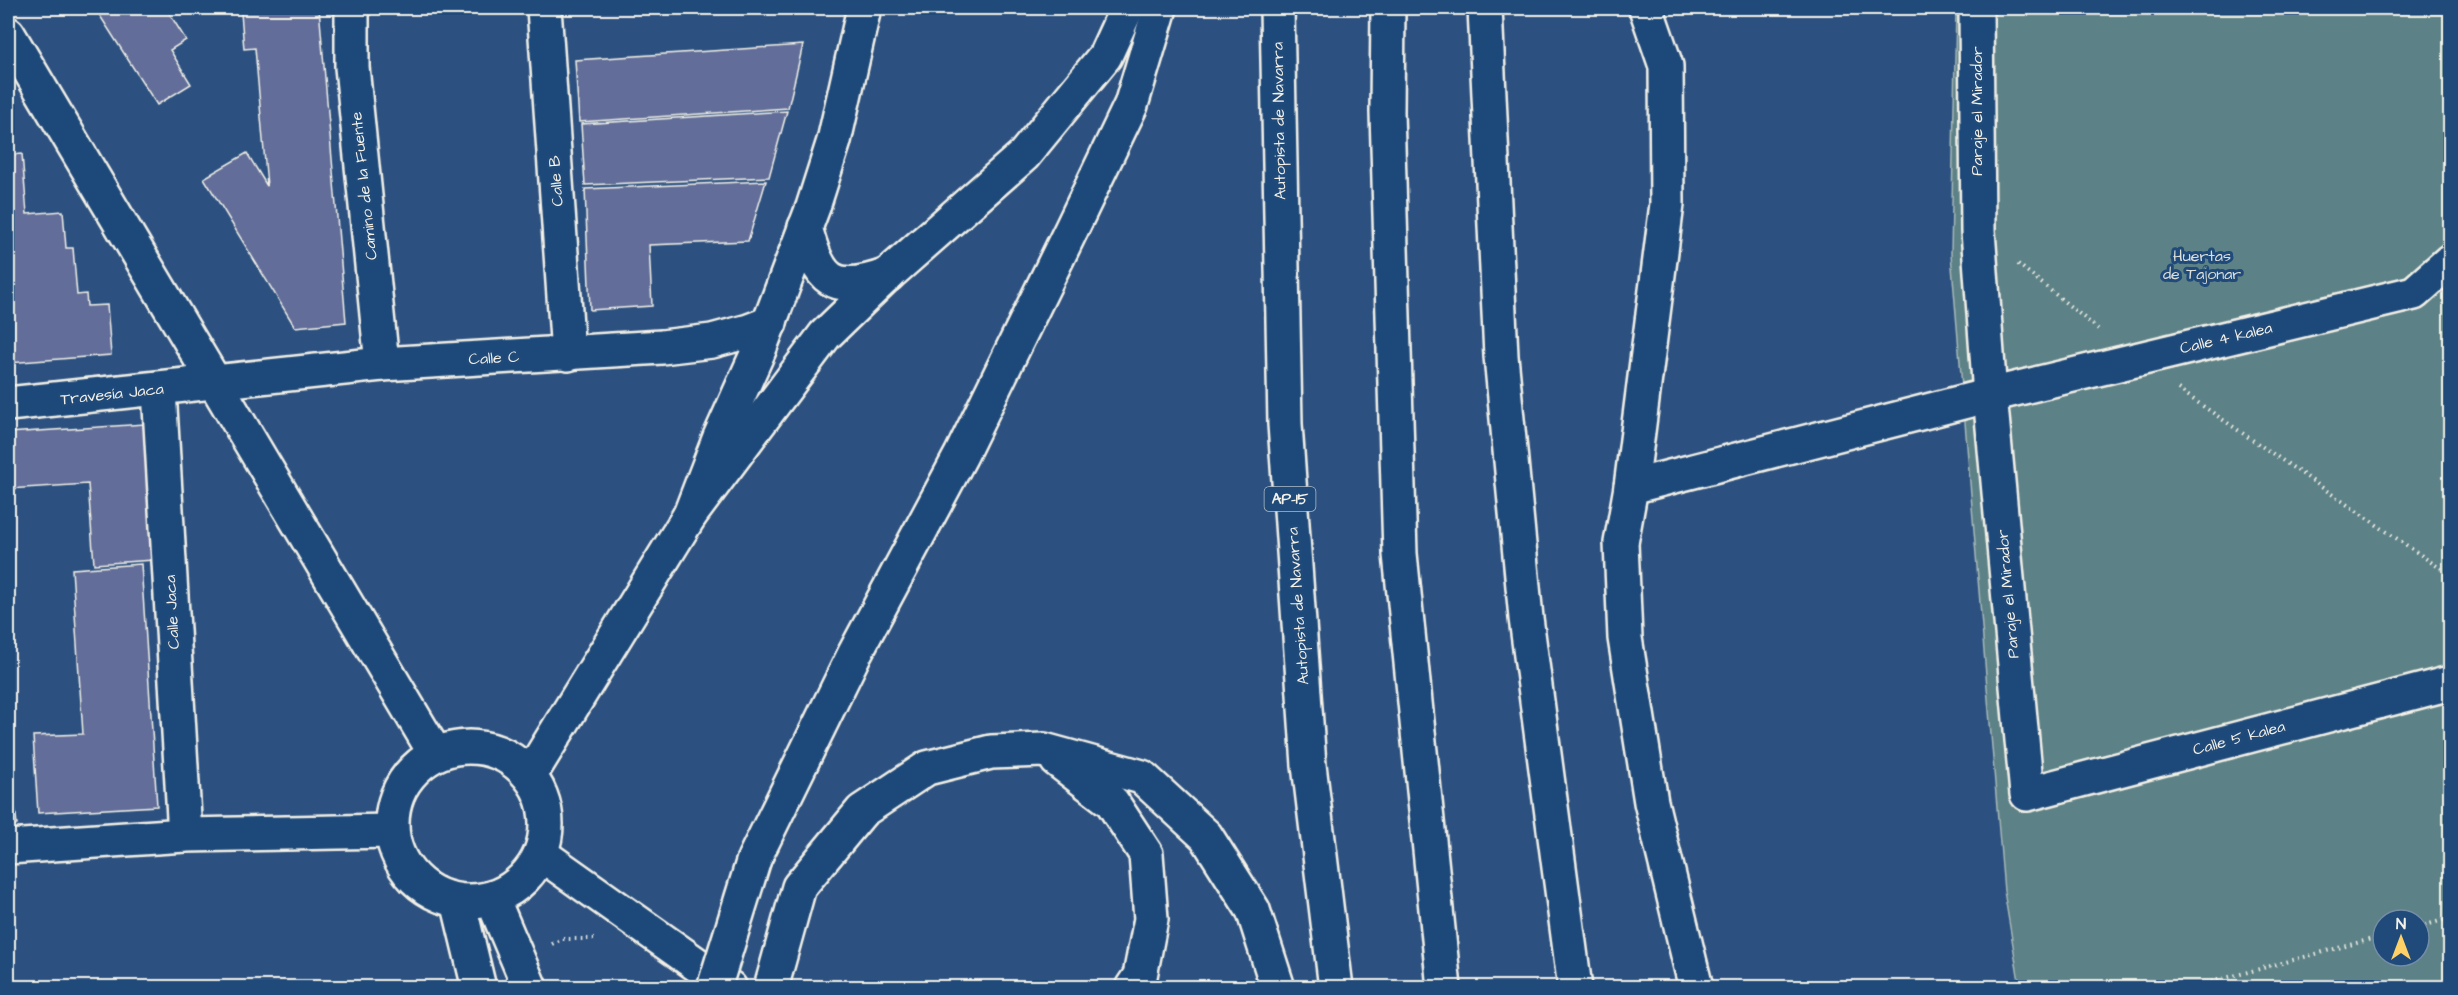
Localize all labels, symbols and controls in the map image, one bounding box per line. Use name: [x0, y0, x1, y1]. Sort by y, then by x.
street label: Autopista de Navarra: [1267, 42, 1291, 200]
street label: Paraje el Mirador: [1966, 46, 1988, 176]
street label: Camino de la Fuente: [345, 110, 383, 261]
street label: Calle B: [543, 154, 569, 207]
park label: Huertas de Tajonar: [2163, 245, 2241, 285]
street label: Calle 4 kalea: [2178, 317, 2274, 359]
street label: Calle C: [468, 346, 520, 370]
street label: Travesía Jaca: [59, 378, 165, 410]
road number: AP-15: [1264, 487, 1316, 511]
street label: Autopista de Navarra: [1282, 526, 1314, 686]
street label: Paraje el Mirador: [1991, 528, 2025, 659]
street label: Calle Jaca: [159, 574, 185, 650]
street label: Calle 5 kalea: [2190, 715, 2288, 761]
north arrow: [2371, 908, 2431, 968]
text: N: [2396, 913, 2406, 935]

